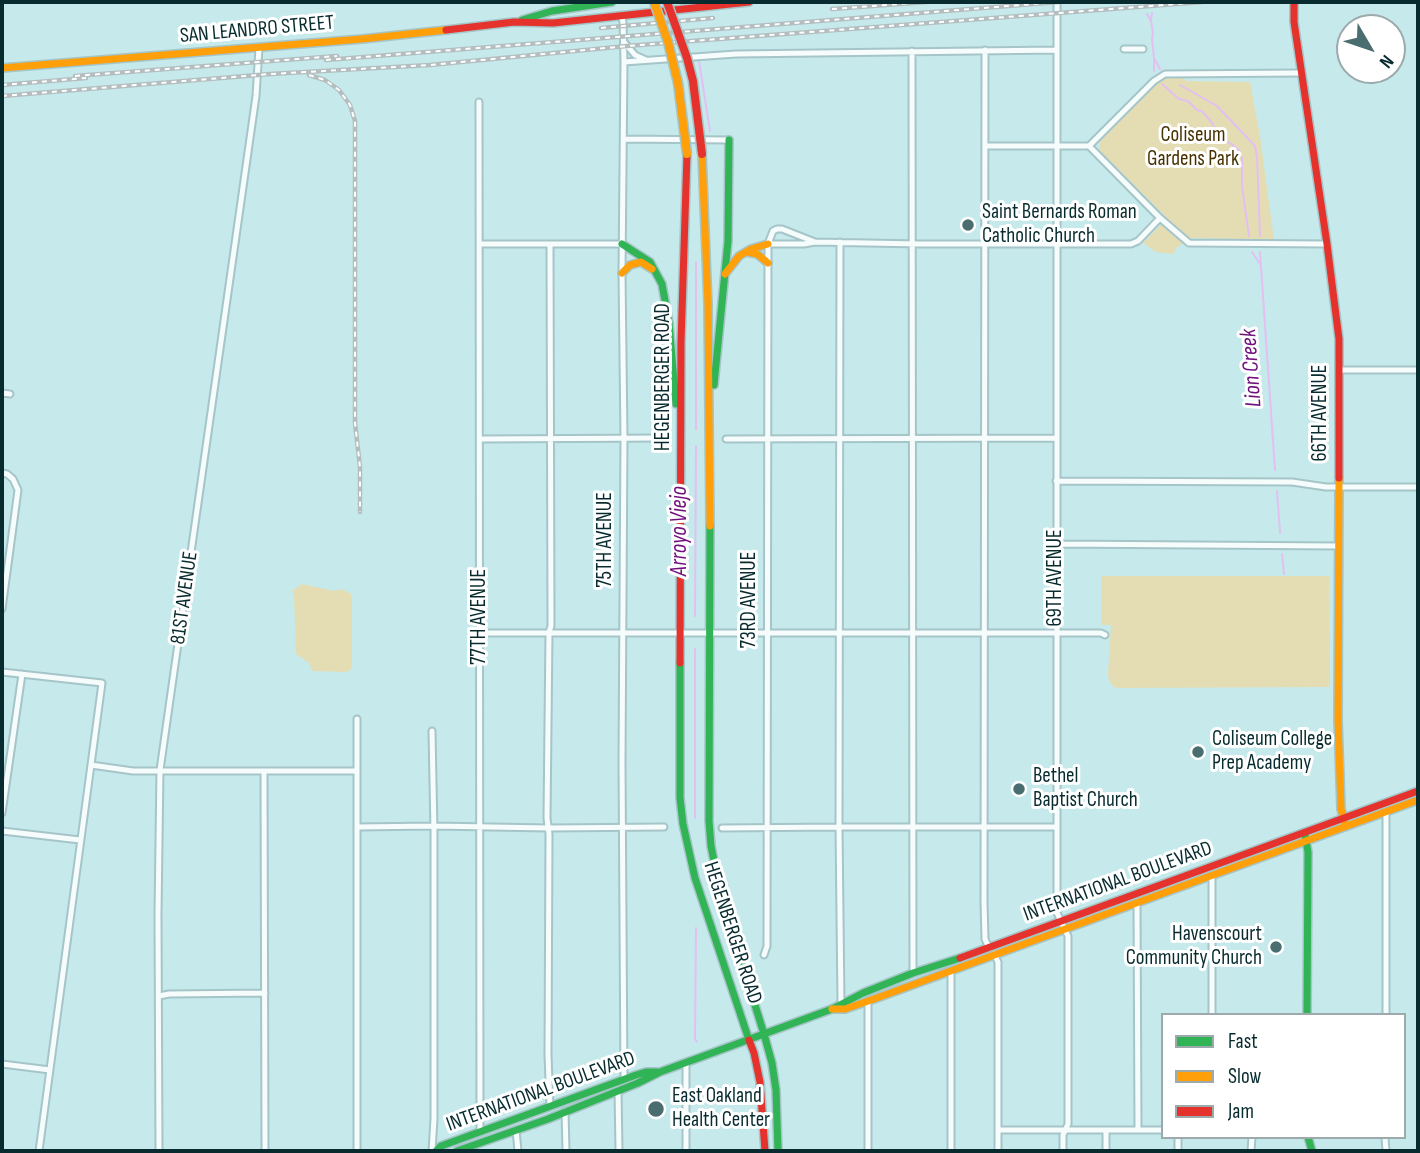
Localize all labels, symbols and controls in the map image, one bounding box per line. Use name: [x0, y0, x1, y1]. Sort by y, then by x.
street label: SAN LEANDRO STREET: [179, 11, 335, 49]
north arrow: [1336, 14, 1406, 84]
text: N: [1374, 50, 1398, 72]
park label: Coliseum Gardens Park: [1147, 123, 1239, 173]
place label: Saint Bernards Roman Catholic Church: [982, 200, 1137, 250]
marker: Saint Bernards Roman Catholic Church: [960, 217, 976, 233]
street label: HEGENBERGER ROAD: [651, 303, 677, 451]
water label: Lion Creek: [1235, 328, 1269, 408]
street label: 66TH AVENUE: [1308, 365, 1334, 461]
water label: Arroyo Viejo: [666, 486, 694, 576]
street label: 75TH AVENUE: [593, 492, 619, 588]
street label: 69TH AVENUE: [1043, 529, 1069, 627]
street label: 81ST AVENUE: [166, 550, 204, 646]
street label: 73RD AVENUE: [737, 552, 763, 648]
street label: 77TH AVENUE: [467, 569, 493, 665]
place label: Coliseum College Prep Academy: [1212, 727, 1332, 777]
marker: Coliseum College Prep Academy: [1190, 744, 1206, 760]
place label: Bethel Baptist Church: [1033, 764, 1138, 814]
marker: Bethel Baptist Church: [1011, 781, 1027, 797]
street label: INTERNATIONAL BOULEVARD: [1020, 836, 1216, 928]
street label: HEGENBERGER ROAD: [697, 859, 767, 1007]
place label: Havenscourt Community Church: [1126, 922, 1262, 972]
marker: Havenscourt Community Church: [1268, 939, 1284, 955]
legend: [1161, 1013, 1406, 1139]
text: Fast: [1228, 1029, 1258, 1054]
street label: INTERNATIONAL BOULEVARD: [443, 1046, 639, 1138]
text: Slow: [1228, 1064, 1261, 1089]
place label: East Oakland Health Center: [672, 1084, 770, 1134]
marker: East Oakland Health Center: [646, 1099, 666, 1119]
text: Jam: [1228, 1099, 1254, 1124]

